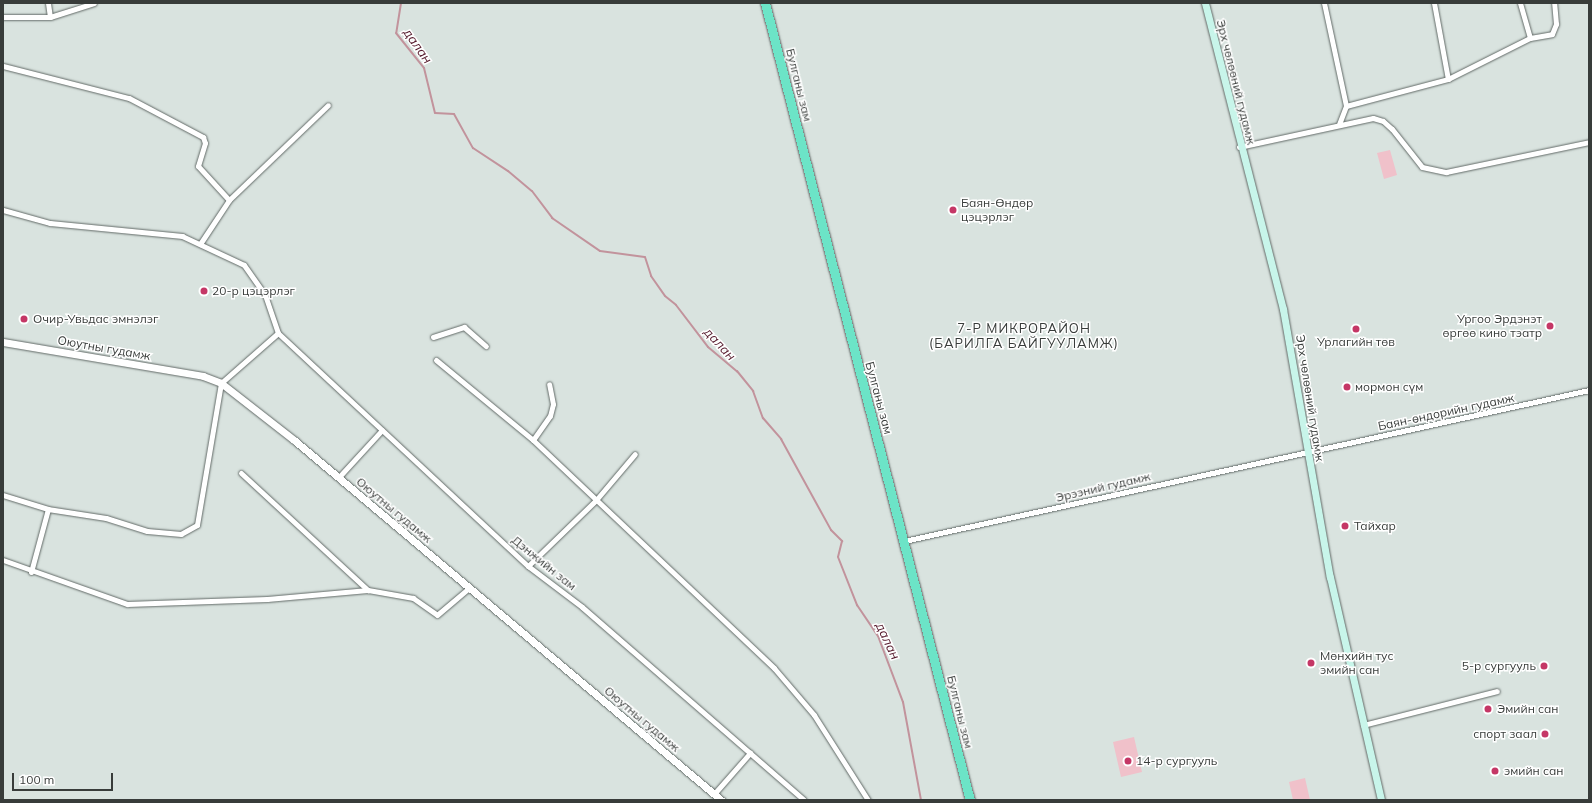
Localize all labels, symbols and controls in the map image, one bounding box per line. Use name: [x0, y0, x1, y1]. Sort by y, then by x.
street label: Эрх чөлөөний гудамж: [1213, 18, 1259, 146]
water label: далан: [400, 25, 436, 67]
street label: Булганы зам: [783, 47, 815, 123]
place label: Баян-Өндөр цэцэрлэг: [961, 196, 1033, 224]
marker: Баян-Өндөр цэцэрлэг: [948, 205, 958, 215]
place label: 20-р цэцэрлэг: [212, 284, 295, 298]
marker: 20-р цэцэрлэг: [199, 286, 209, 296]
place label: Oчир-Увьдас эмнэлэг: [33, 312, 158, 326]
place label: Ургоо Эрдэнэт өргөө кино тэатр: [1443, 312, 1542, 340]
marker: Oчир-Увьдас эмнэлэг: [18, 313, 30, 325]
district label: 7-Р МИКРОРАЙОН (БАРИЛГА БАЙГУУЛАМЖ): [929, 321, 1119, 352]
marker: Ургоо Эрдэнэт өргөө кино тэатр: [1545, 321, 1555, 331]
water label: далан: [701, 324, 739, 364]
marker: Урлагийн төв: [1351, 324, 1361, 334]
street label: Оюутны гудамж: [56, 333, 152, 363]
street label: Эрх чөлөөний гудамж: [1293, 333, 1327, 463]
place label: Урлагийн төв: [1317, 335, 1395, 349]
street label: Булганы зам: [862, 360, 896, 436]
place label: мормон сүм: [1355, 380, 1423, 394]
marker: мормон сүм: [1342, 382, 1352, 392]
street label: Баян-өндорийн гудамж: [1377, 391, 1515, 433]
street label: Эрээний гудамж: [1054, 469, 1152, 505]
street label: Оюутны гудамж: [353, 474, 435, 546]
place label: Тайхар: [1354, 519, 1396, 533]
marker: Тайхар: [1339, 520, 1351, 532]
street label: Дэнжийн зам: [509, 533, 579, 593]
water label: далан: [873, 620, 903, 662]
place label: Мөнхийн тус эмийн сан: [1320, 649, 1394, 677]
marker: Мөнхийн тус эмийн сан: [1305, 657, 1317, 669]
place label: 5-р сургууль: [1462, 659, 1536, 673]
marker: 5-р сургууль: [1539, 661, 1549, 671]
street label: Булганы зам: [944, 674, 976, 750]
street label: Оюутны гудамж: [601, 683, 683, 755]
place label: Эмийн сан: [1497, 702, 1558, 716]
marker: Эмийн сан: [1482, 703, 1494, 715]
place label: спорт заал: [1473, 727, 1537, 741]
marker: спорт заал: [1540, 729, 1550, 739]
place label: 14-р сургууль: [1136, 754, 1217, 768]
marker: 14-р сургууль: [1123, 756, 1133, 766]
place label: эмийн сан: [1504, 764, 1563, 778]
scale bar: [14, 765, 115, 791]
marker: эмийн сан: [1489, 765, 1501, 777]
text: 100 m: [19, 772, 54, 787]

